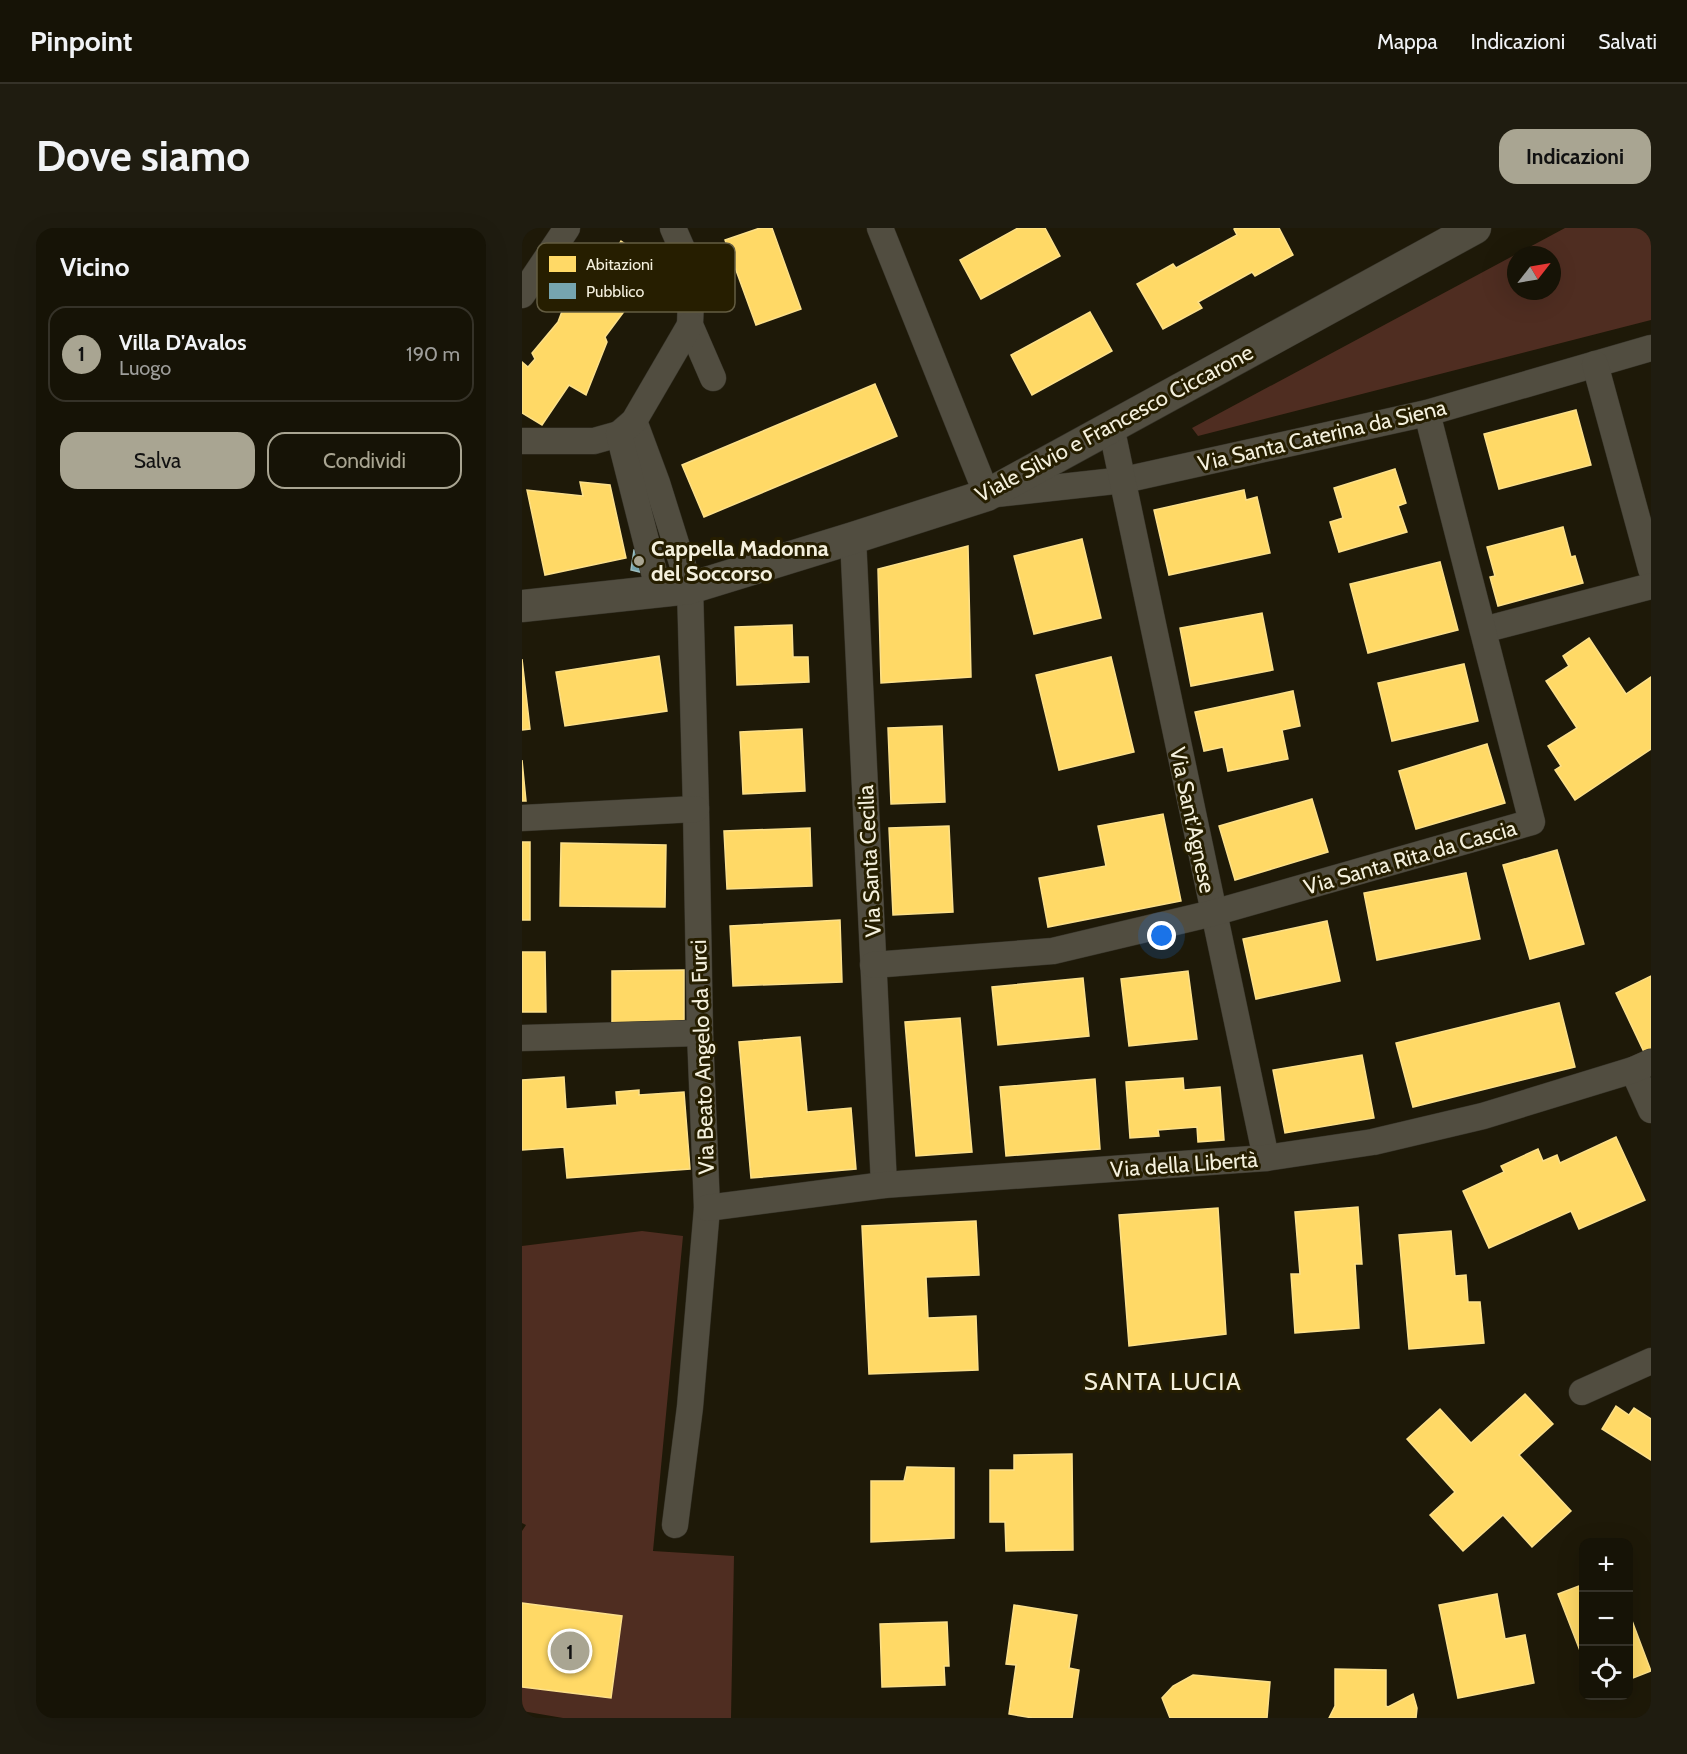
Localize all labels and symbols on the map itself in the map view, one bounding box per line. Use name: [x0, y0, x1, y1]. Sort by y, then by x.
legend: [537, 243, 735, 312]
north arrow: [1507, 246, 1561, 300]
text: Abitazioni: [586, 255, 653, 274]
text: Pubblico: [586, 282, 645, 301]
street label: Viale Silvio e Francesco Ciccarone: [971, 339, 1258, 508]
street label: Via Santa Caterina da Siena: [1195, 394, 1449, 477]
place label: Cappella Madonna del Soccorso: [651, 535, 829, 587]
marker: Cappella Madonna del Soccorso: [632, 554, 646, 568]
street label: Via Sant'Agnese: [1164, 745, 1221, 896]
street label: Via Santa Cecilia: [852, 784, 887, 938]
street label: Via Santa Rita da Cascia: [1301, 814, 1520, 901]
your location: [1147, 921, 1176, 950]
street label: Via Beato Angelo da Furci: [685, 939, 720, 1175]
street label: Via della Libertà: [1109, 1146, 1259, 1183]
district label: SANTA LUCIA: [1084, 1367, 1242, 1396]
pin: 1: [550, 1628, 590, 1674]

